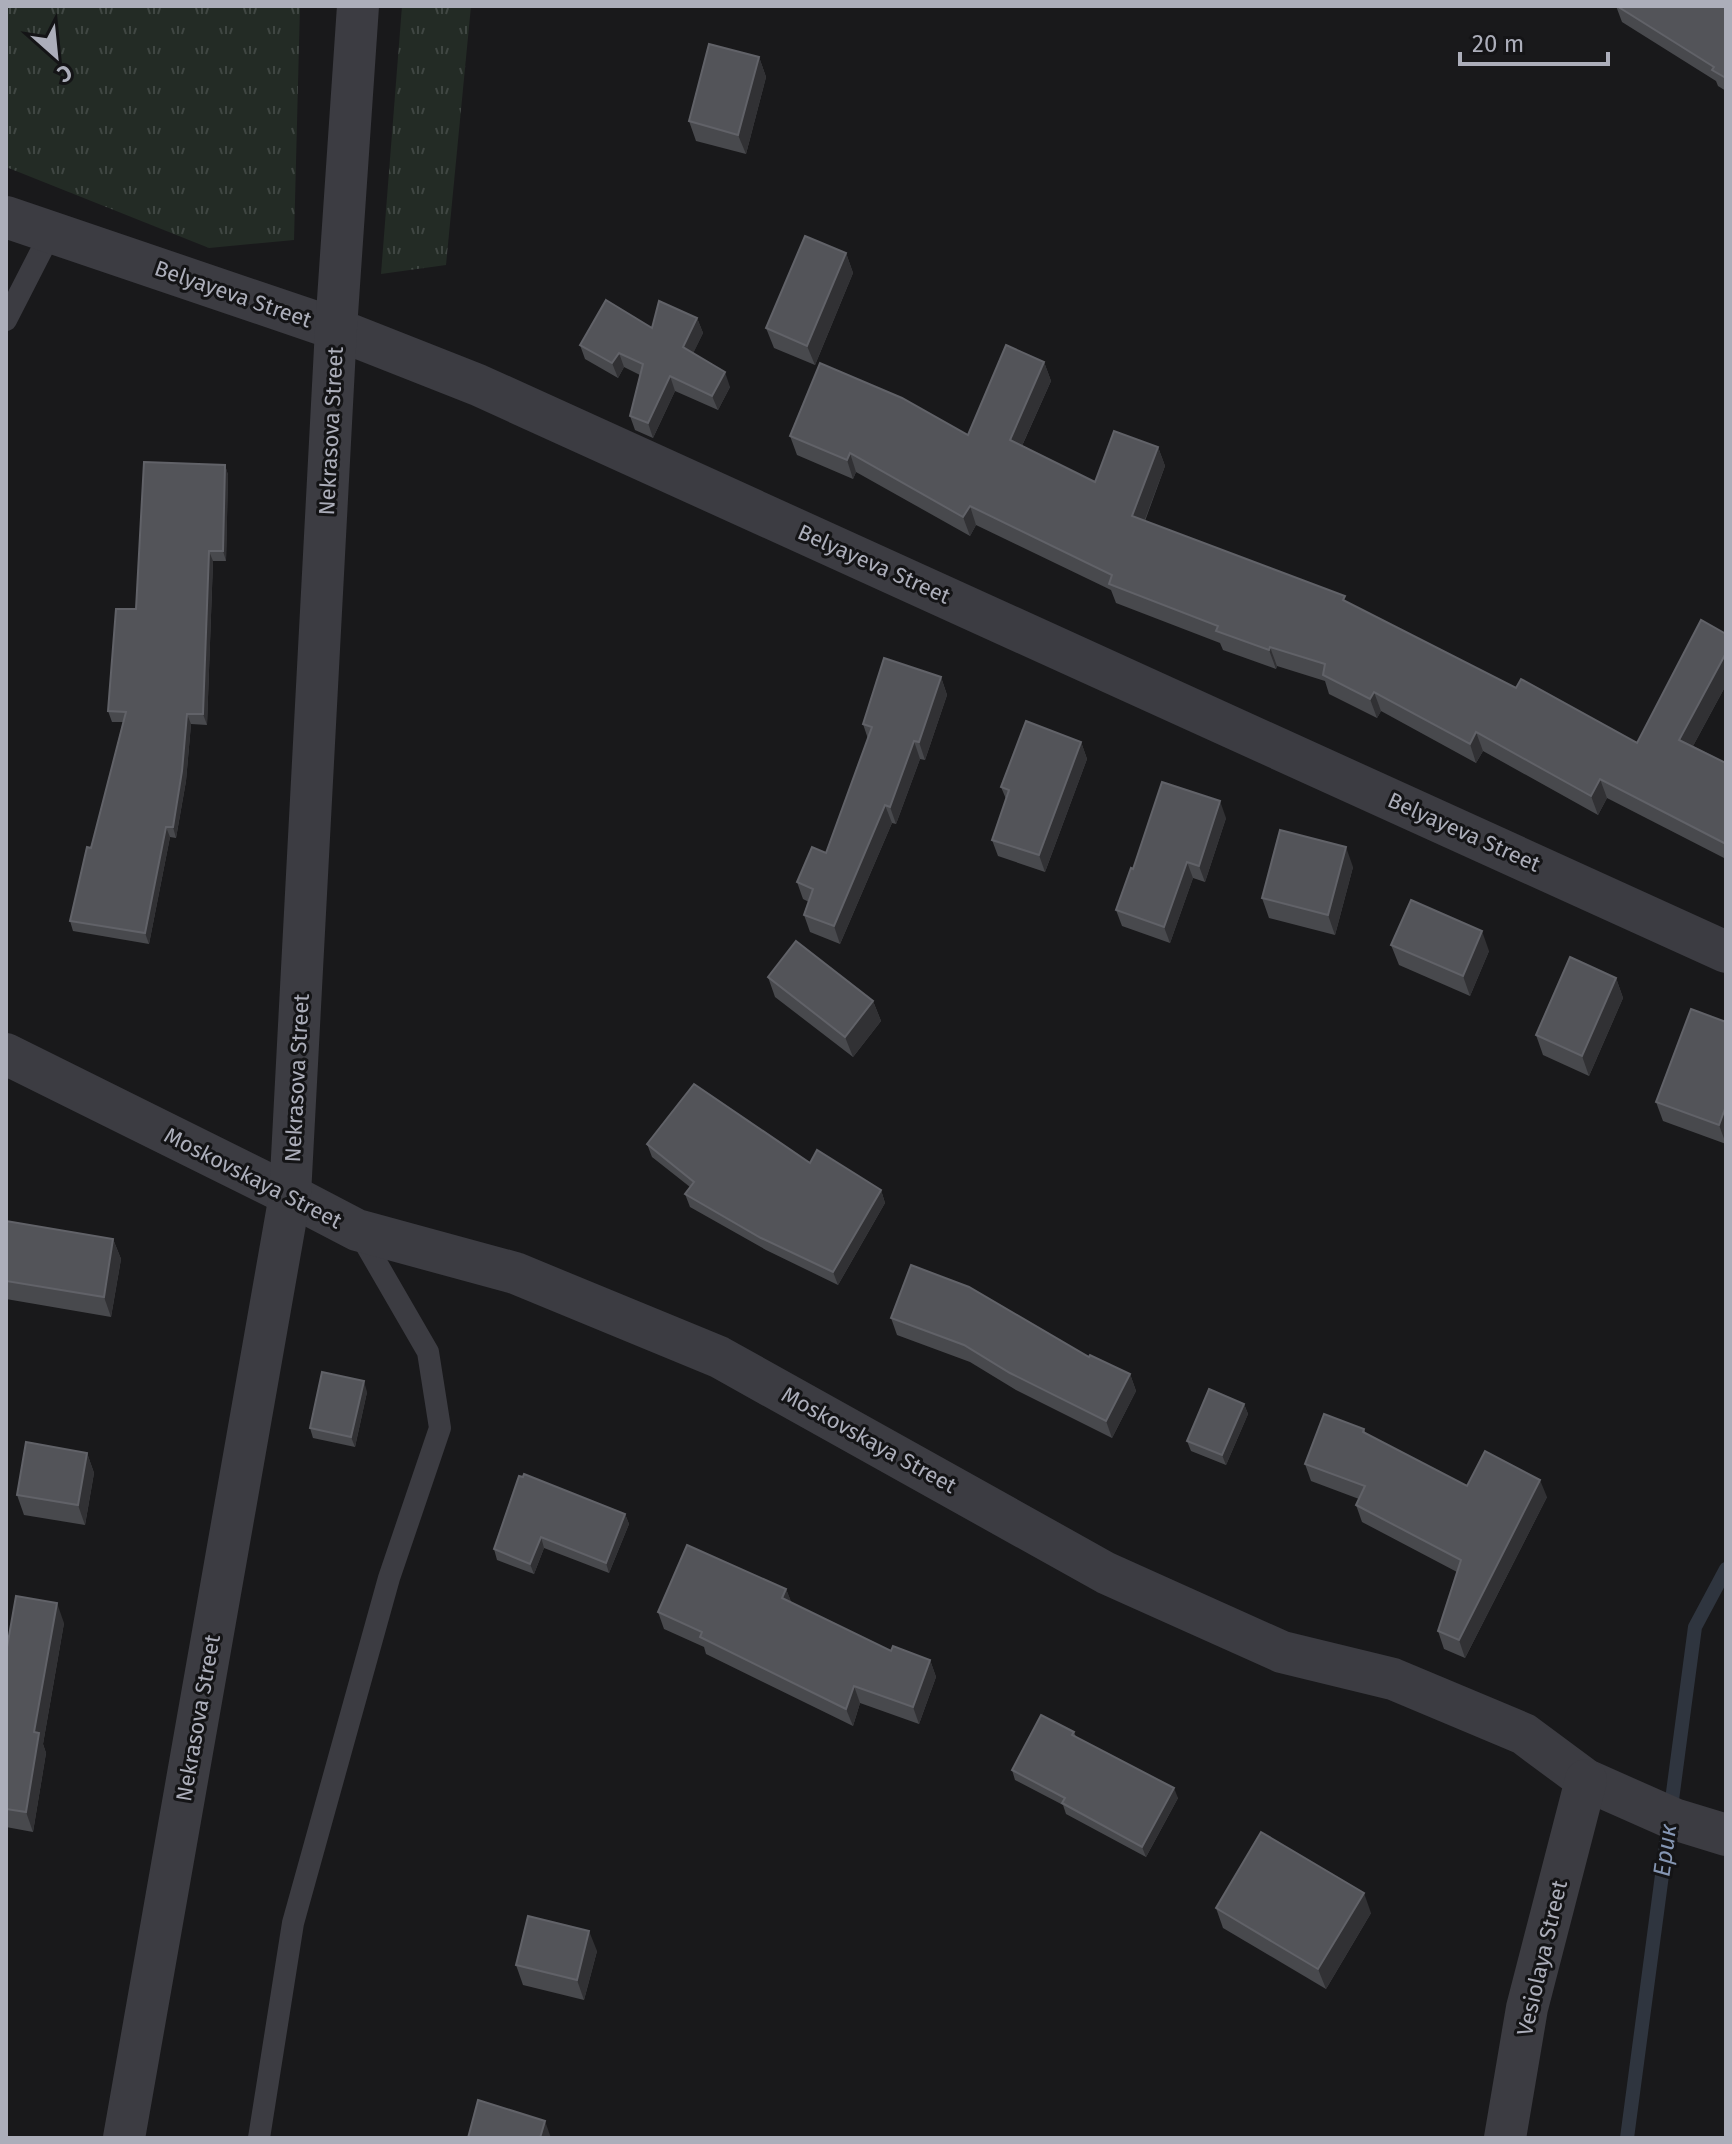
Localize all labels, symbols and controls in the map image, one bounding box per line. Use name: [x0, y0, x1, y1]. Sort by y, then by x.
north arrow: [16, 16, 96, 96]
scale bar: [1460, 16, 1608, 66]
text: 20 m: [1472, 30, 1524, 58]
text: С: [53, 58, 77, 88]
street label: Belyayeva Street: [151, 254, 315, 334]
street label: Nekrasova Street: [313, 346, 349, 516]
street label: Belyayeva Street: [793, 518, 955, 610]
street label: Belyayeva Street: [1383, 786, 1545, 878]
street label: Nekrasova Street: [279, 993, 315, 1163]
street label: Moskovskaya Street: [160, 1122, 346, 1234]
street label: Moskovskaya Street: [777, 1381, 961, 1499]
street label: Nekrasova Street: [170, 1633, 226, 1803]
water label: Ерик: [1647, 1822, 1683, 1878]
street label: Vesiolaya Street: [1511, 1877, 1573, 2038]

